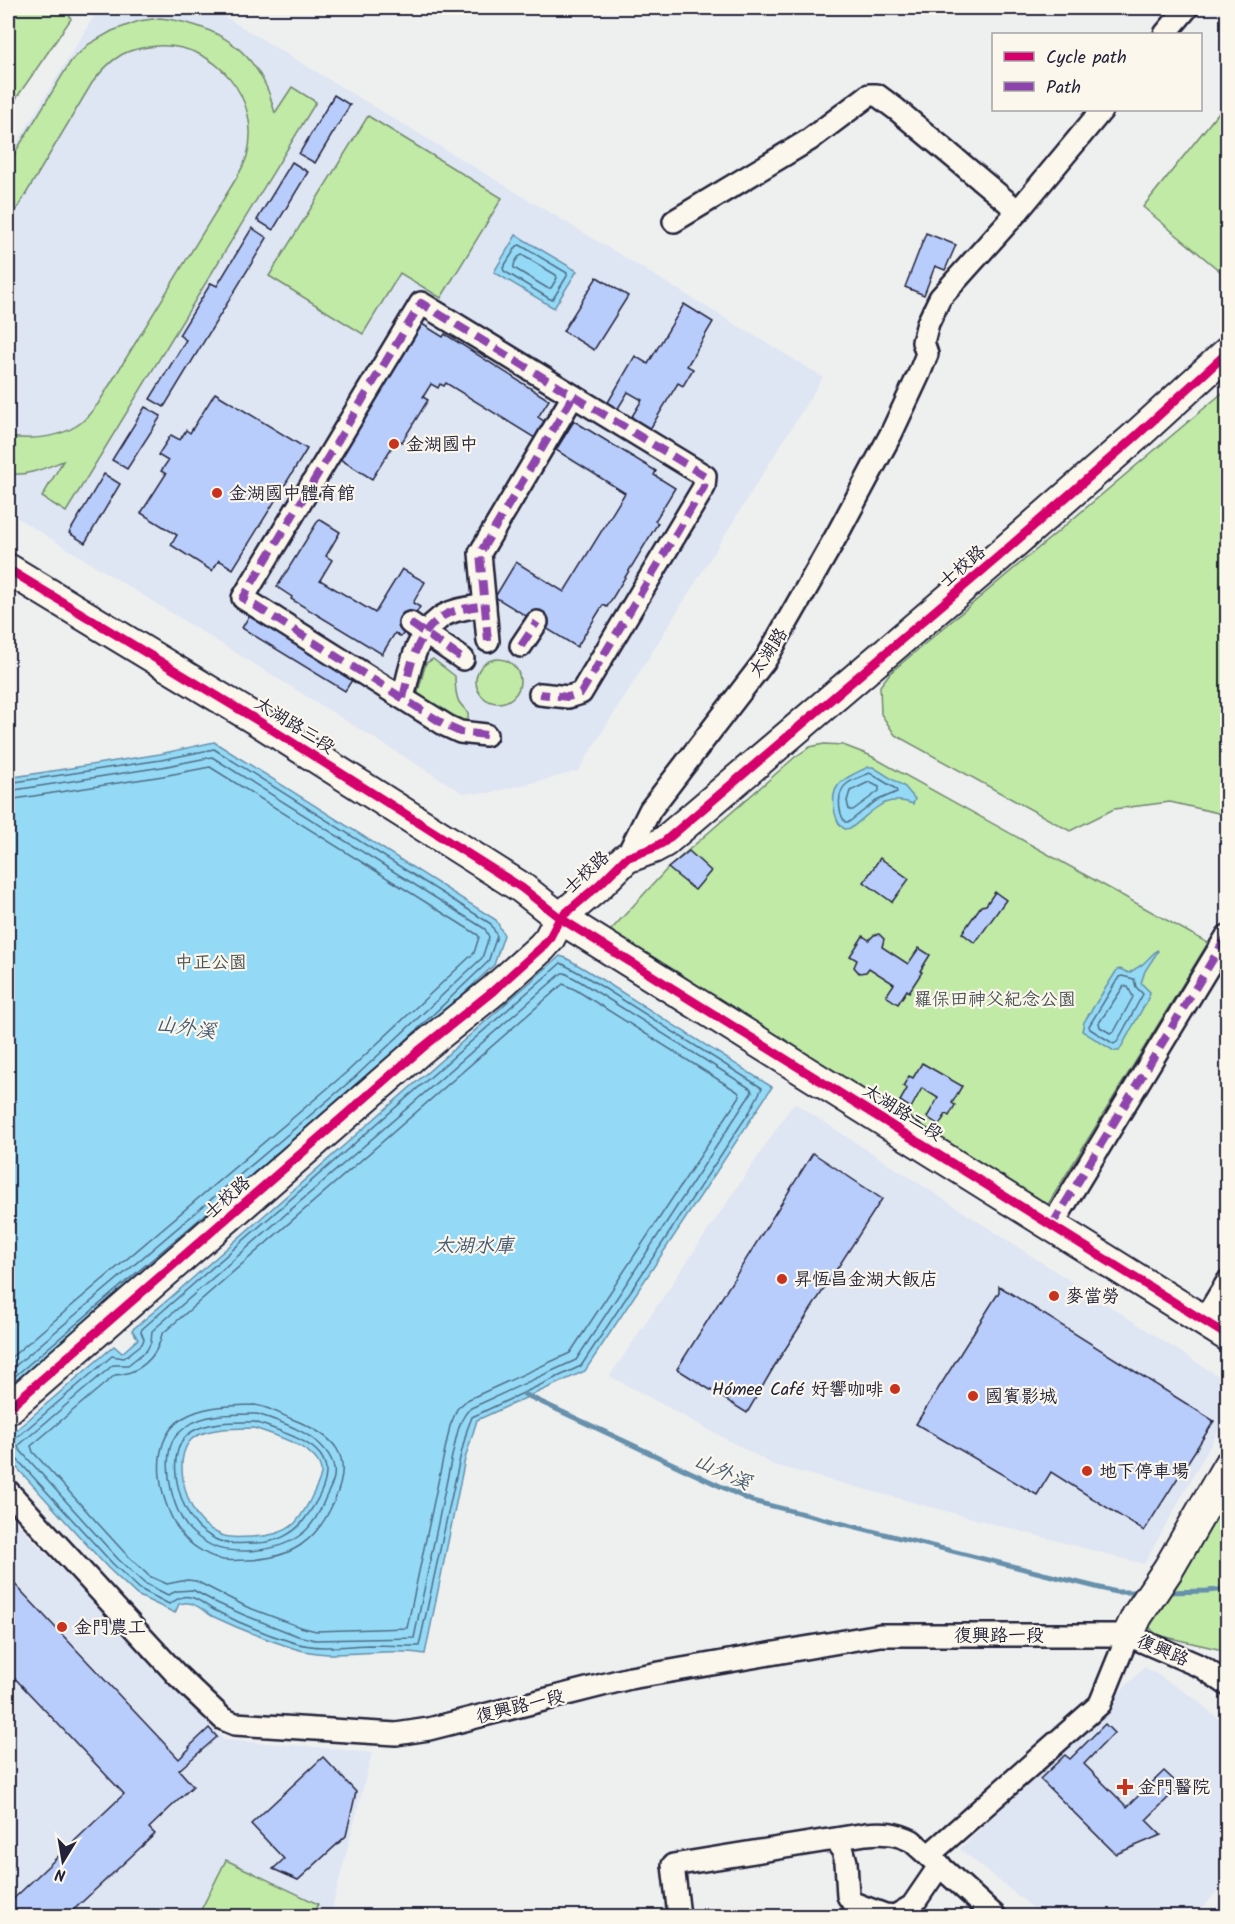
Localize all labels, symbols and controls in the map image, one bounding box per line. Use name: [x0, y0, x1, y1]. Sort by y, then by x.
legend: [992, 33, 1202, 111]
text: Cycle path: [1046, 44, 1127, 73]
text: Path: [1046, 74, 1081, 103]
place label: 金湖國中: [406, 431, 478, 460]
marker: 金湖國中: [387, 437, 401, 451]
place label: 金湖國中體育館: [229, 480, 355, 509]
marker: 金湖國中體育館: [210, 486, 224, 500]
street label: 士校路: [933, 539, 993, 596]
street label: 太湖路: [742, 622, 796, 683]
street label: 太湖路三段: [248, 690, 340, 762]
street label: 士校路: [557, 844, 617, 902]
park label: 中正公園: [175, 949, 247, 978]
park label: 羅保田神父紀念公園: [914, 986, 1076, 1015]
water label: 山外溪: [154, 1009, 219, 1049]
street label: 太湖路二段: [856, 1077, 948, 1149]
street label: 士校路: [198, 1169, 258, 1227]
water label: 太湖水庫: [434, 1231, 516, 1263]
place label: 昇恆昌金湖大飯店: [794, 1266, 938, 1295]
marker: 昇恆昌金湖大飯店: [775, 1272, 789, 1286]
place label: 麥當勞: [1066, 1283, 1120, 1312]
marker: 麥當勞: [1047, 1289, 1061, 1303]
place label: Hómee Café 好響咖啡: [712, 1376, 883, 1405]
marker: Hómee Café 好響咖啡: [888, 1382, 902, 1396]
place label: 國賓影城: [985, 1383, 1057, 1412]
marker: 國賓影城: [966, 1389, 980, 1403]
water label: 山外溪: [688, 1446, 757, 1500]
place label: 地下停車場: [1099, 1458, 1189, 1487]
marker: 地下停車場: [1080, 1464, 1094, 1478]
place label: 金門農工: [74, 1614, 146, 1643]
marker: 金門農工: [55, 1620, 69, 1634]
street label: 復興路一段: [954, 1622, 1044, 1651]
street label: 復興路: [1132, 1627, 1193, 1675]
street label: 復興路一段: [473, 1682, 568, 1732]
place label: 金門醫院: [1138, 1774, 1210, 1803]
marker: 金門醫院: [1116, 1778, 1134, 1796]
north arrow: [33, 1831, 93, 1891]
text: N: [53, 1861, 68, 1887]

